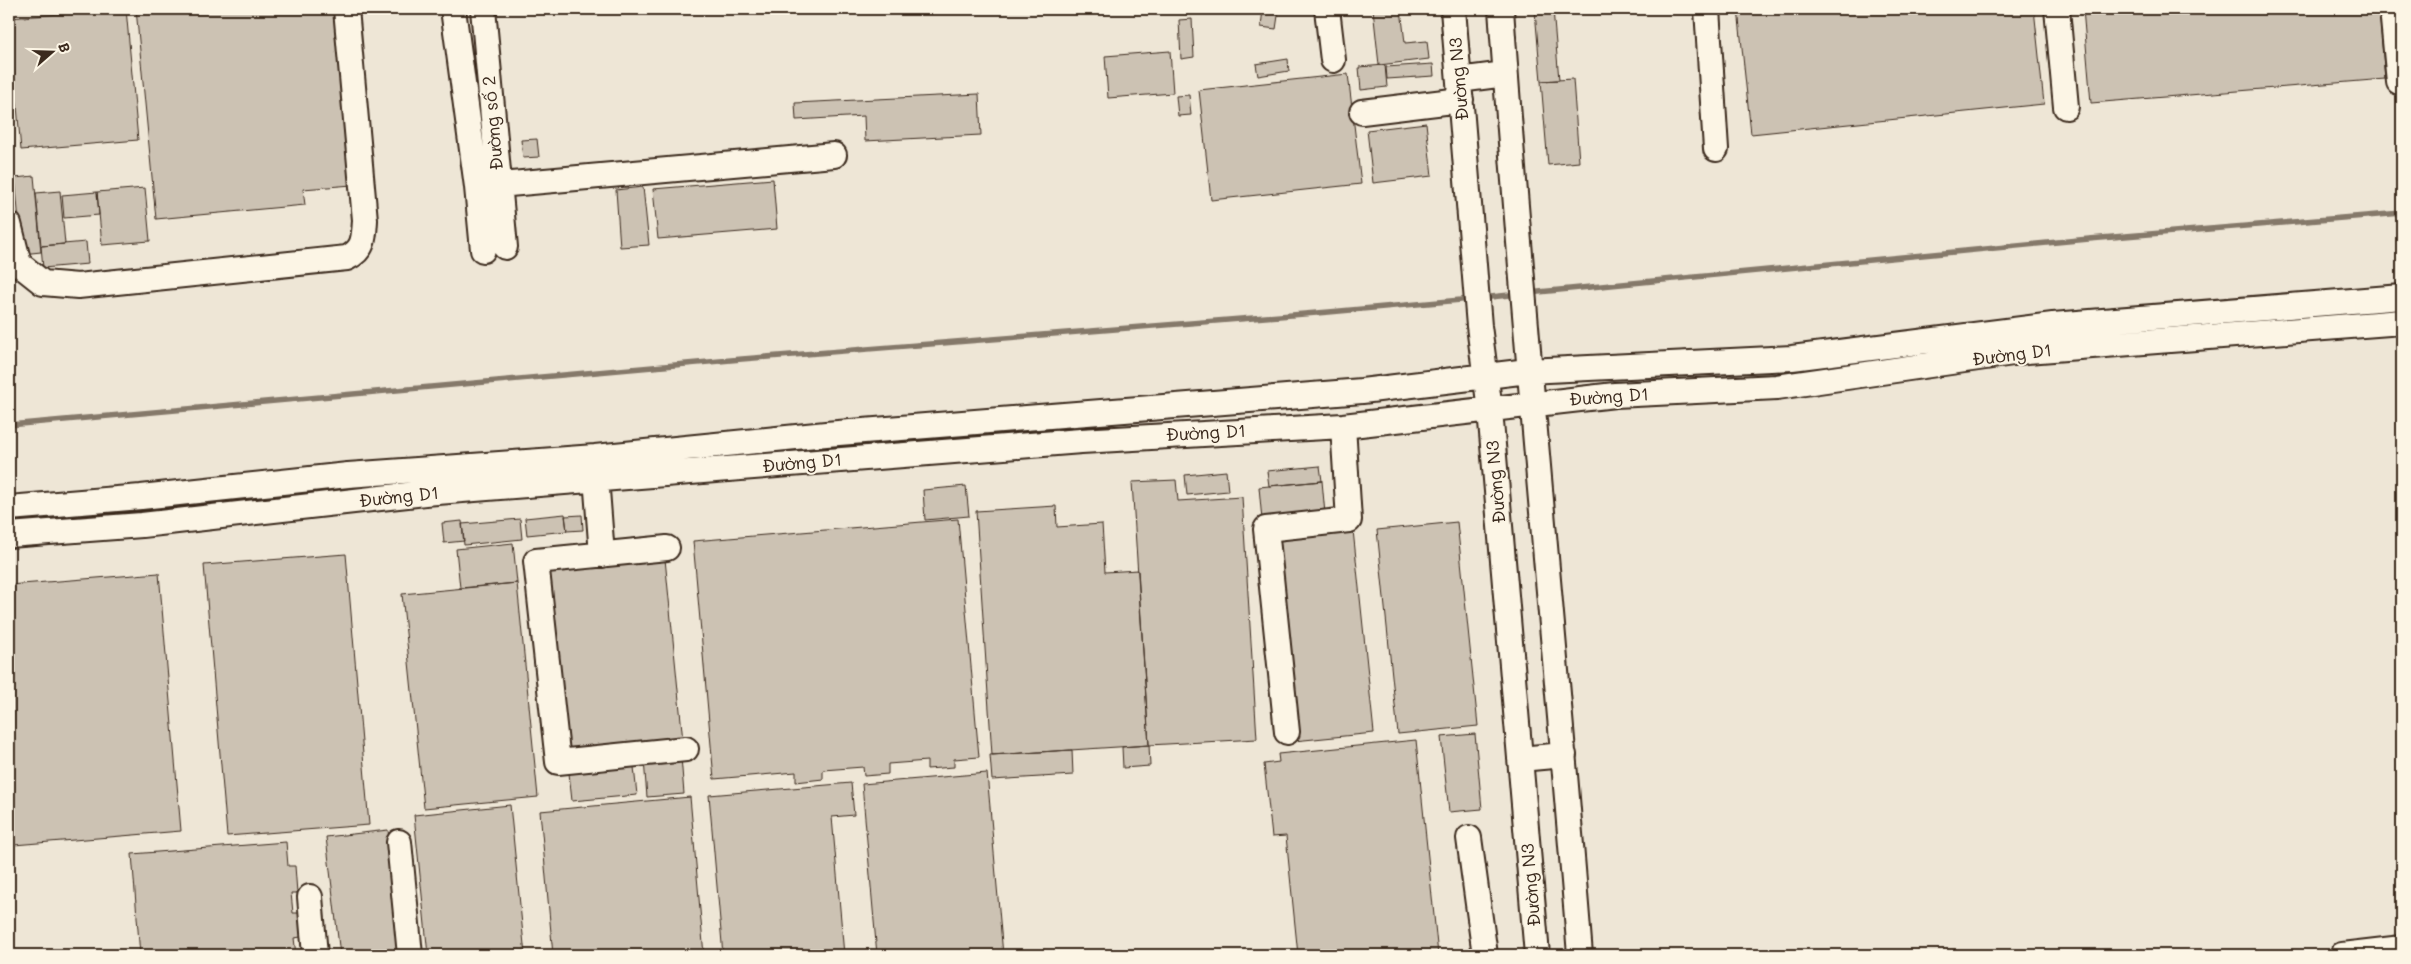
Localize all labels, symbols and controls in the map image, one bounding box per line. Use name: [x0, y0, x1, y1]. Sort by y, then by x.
north arrow: [28, 28, 78, 78]
street label: Đường N3: [1442, 36, 1474, 122]
text: B: [54, 40, 75, 55]
street label: Đường số 2: [476, 75, 508, 171]
street label: Đường D1: [1971, 337, 2053, 371]
street label: Đường D1: [1568, 381, 1650, 411]
street label: Đường D1: [1165, 418, 1247, 446]
street label: Đường N3: [1479, 439, 1511, 525]
street label: Đường D1: [761, 447, 843, 477]
street label: Đường D1: [358, 480, 440, 512]
street label: Đường N3: [1514, 842, 1546, 928]

